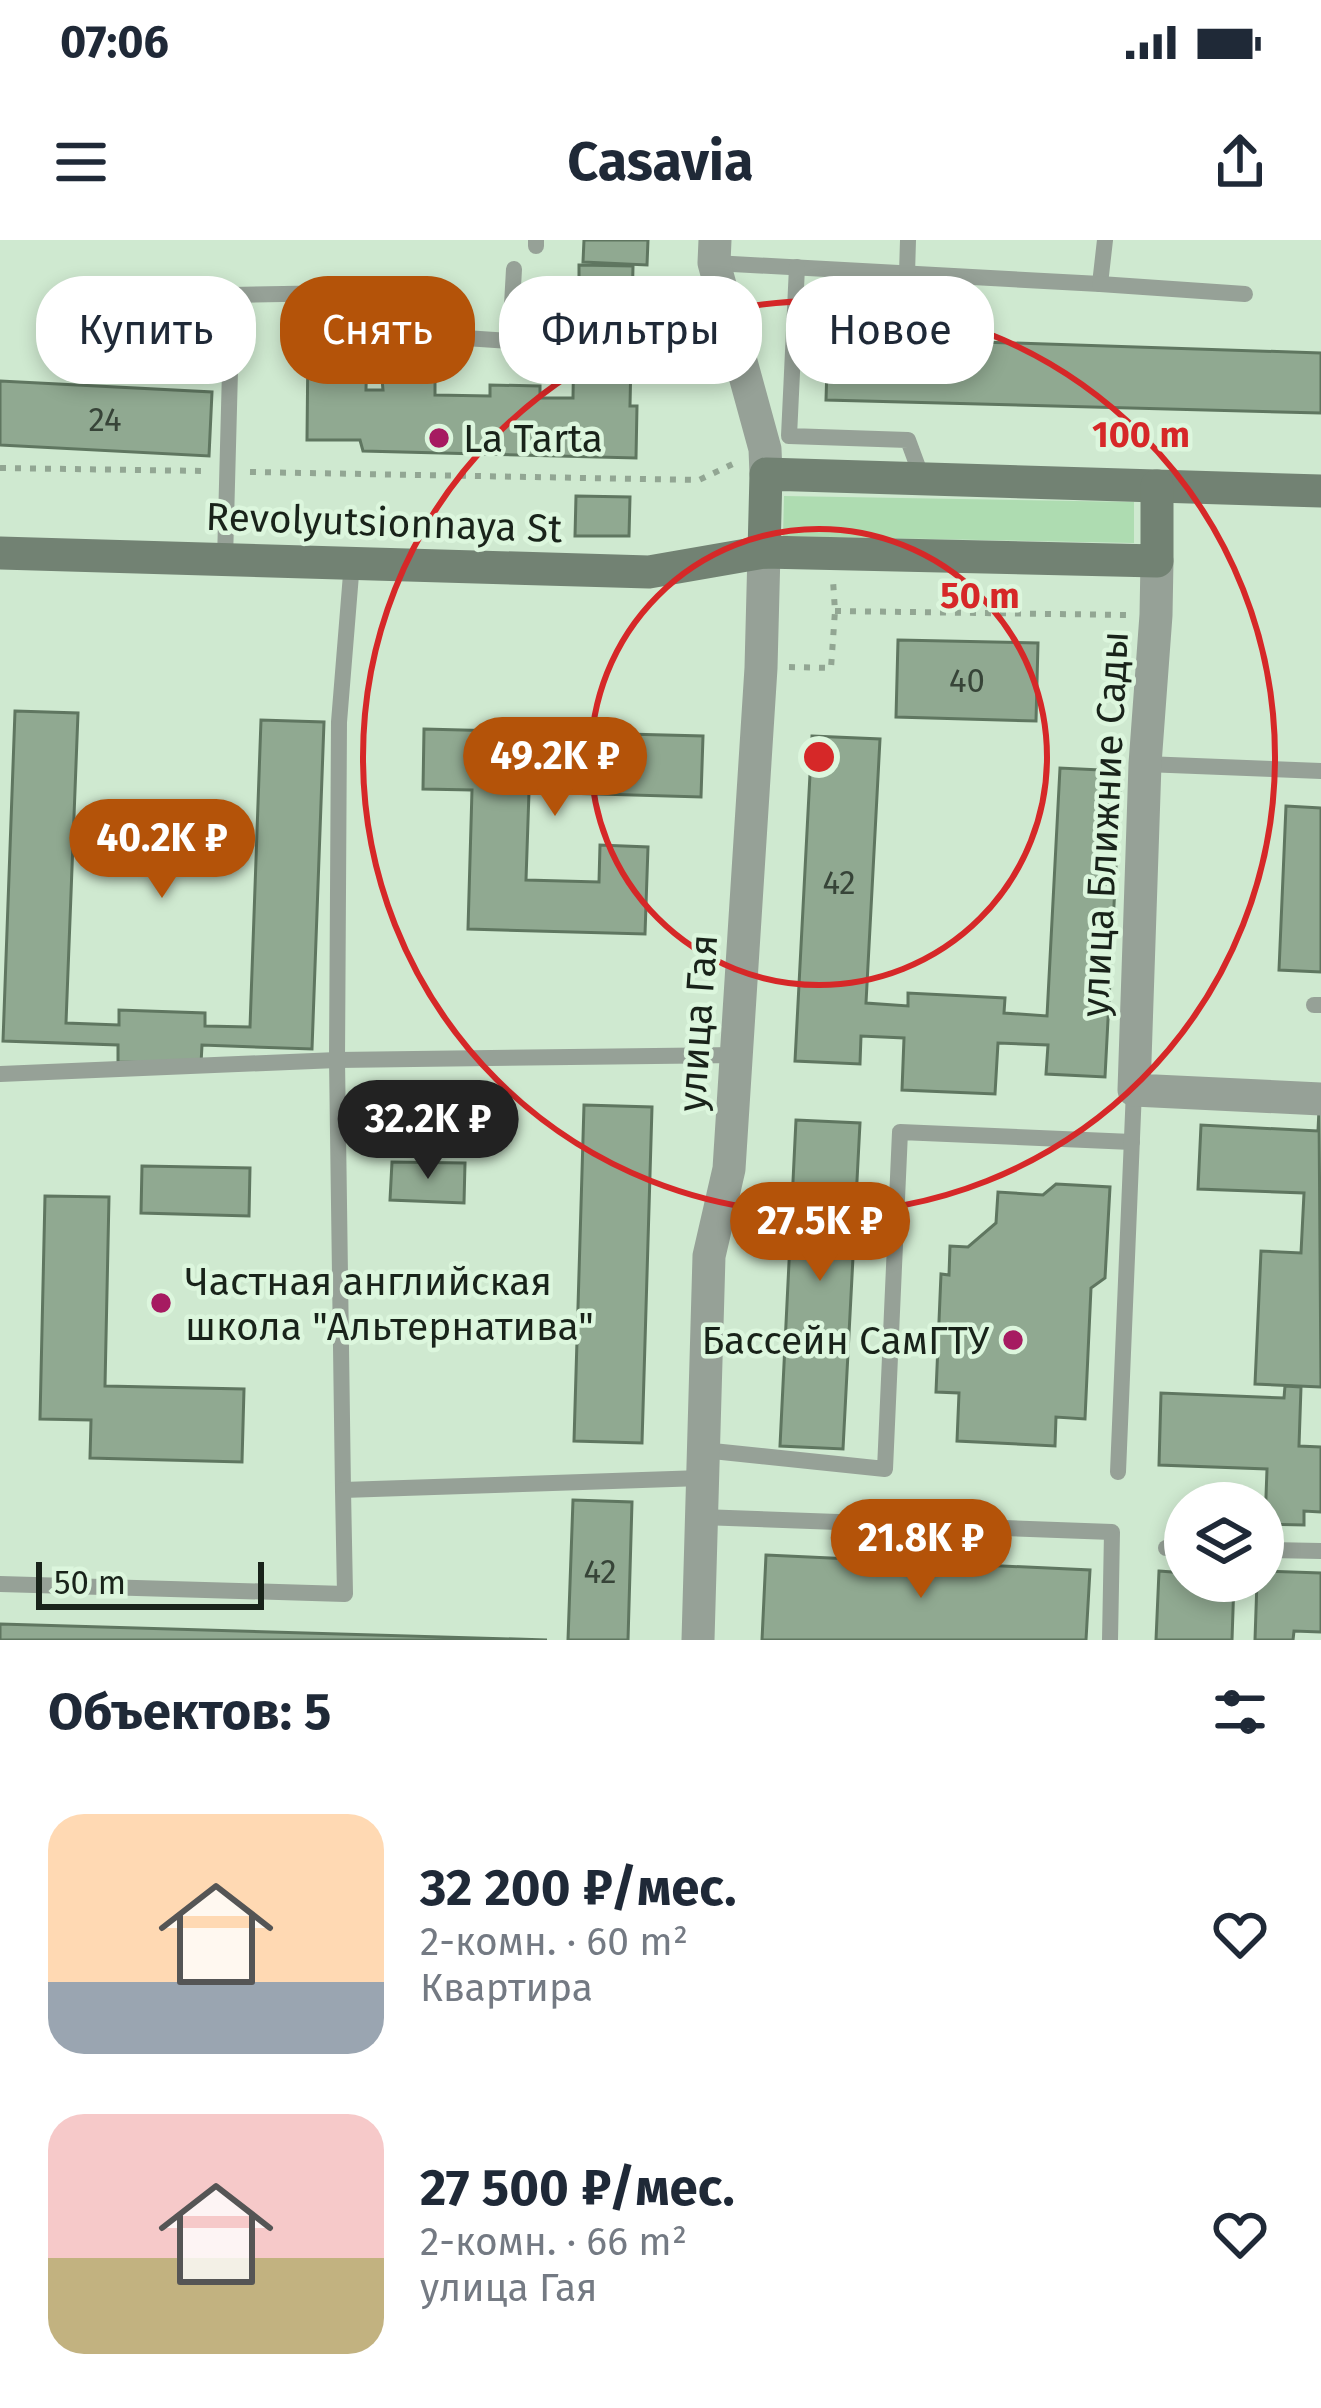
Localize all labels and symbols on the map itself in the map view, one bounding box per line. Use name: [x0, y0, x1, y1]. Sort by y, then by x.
house number: 24: [89, 400, 122, 440]
text: 100 m: [1092, 413, 1190, 457]
place label: La Tarta: [463, 416, 603, 462]
marker: La Tarta: [426, 425, 452, 451]
street label: Revolyutsionnaya St: [205, 494, 564, 552]
text: 50 m: [940, 574, 1020, 618]
street label: улица Ближние Сады: [1072, 630, 1138, 1018]
house number: 40: [949, 661, 985, 701]
pin: 49.2K ₽: [444, 717, 666, 819]
centre of rings: [798, 736, 840, 778]
pin: 40.2K ₽: [51, 799, 273, 901]
house number: 42: [822, 863, 856, 903]
street label: улица Гая: [669, 933, 727, 1113]
pin: 32.2K ₽: [317, 1080, 539, 1182]
pin: 27.5K ₽: [709, 1182, 931, 1284]
place label: Частная английская школа "Альтернатива": [185, 1259, 594, 1350]
marker: Частная английская школа "Альтернатива": [148, 1290, 174, 1316]
place label: Бассейн СамГТУ: [701, 1318, 990, 1364]
marker: Бассейн СамГТУ: [1000, 1327, 1026, 1353]
pin: 21.8K ₽: [810, 1499, 1032, 1601]
house number: 42: [583, 1552, 617, 1592]
scale bar: [36, 1556, 264, 1609]

